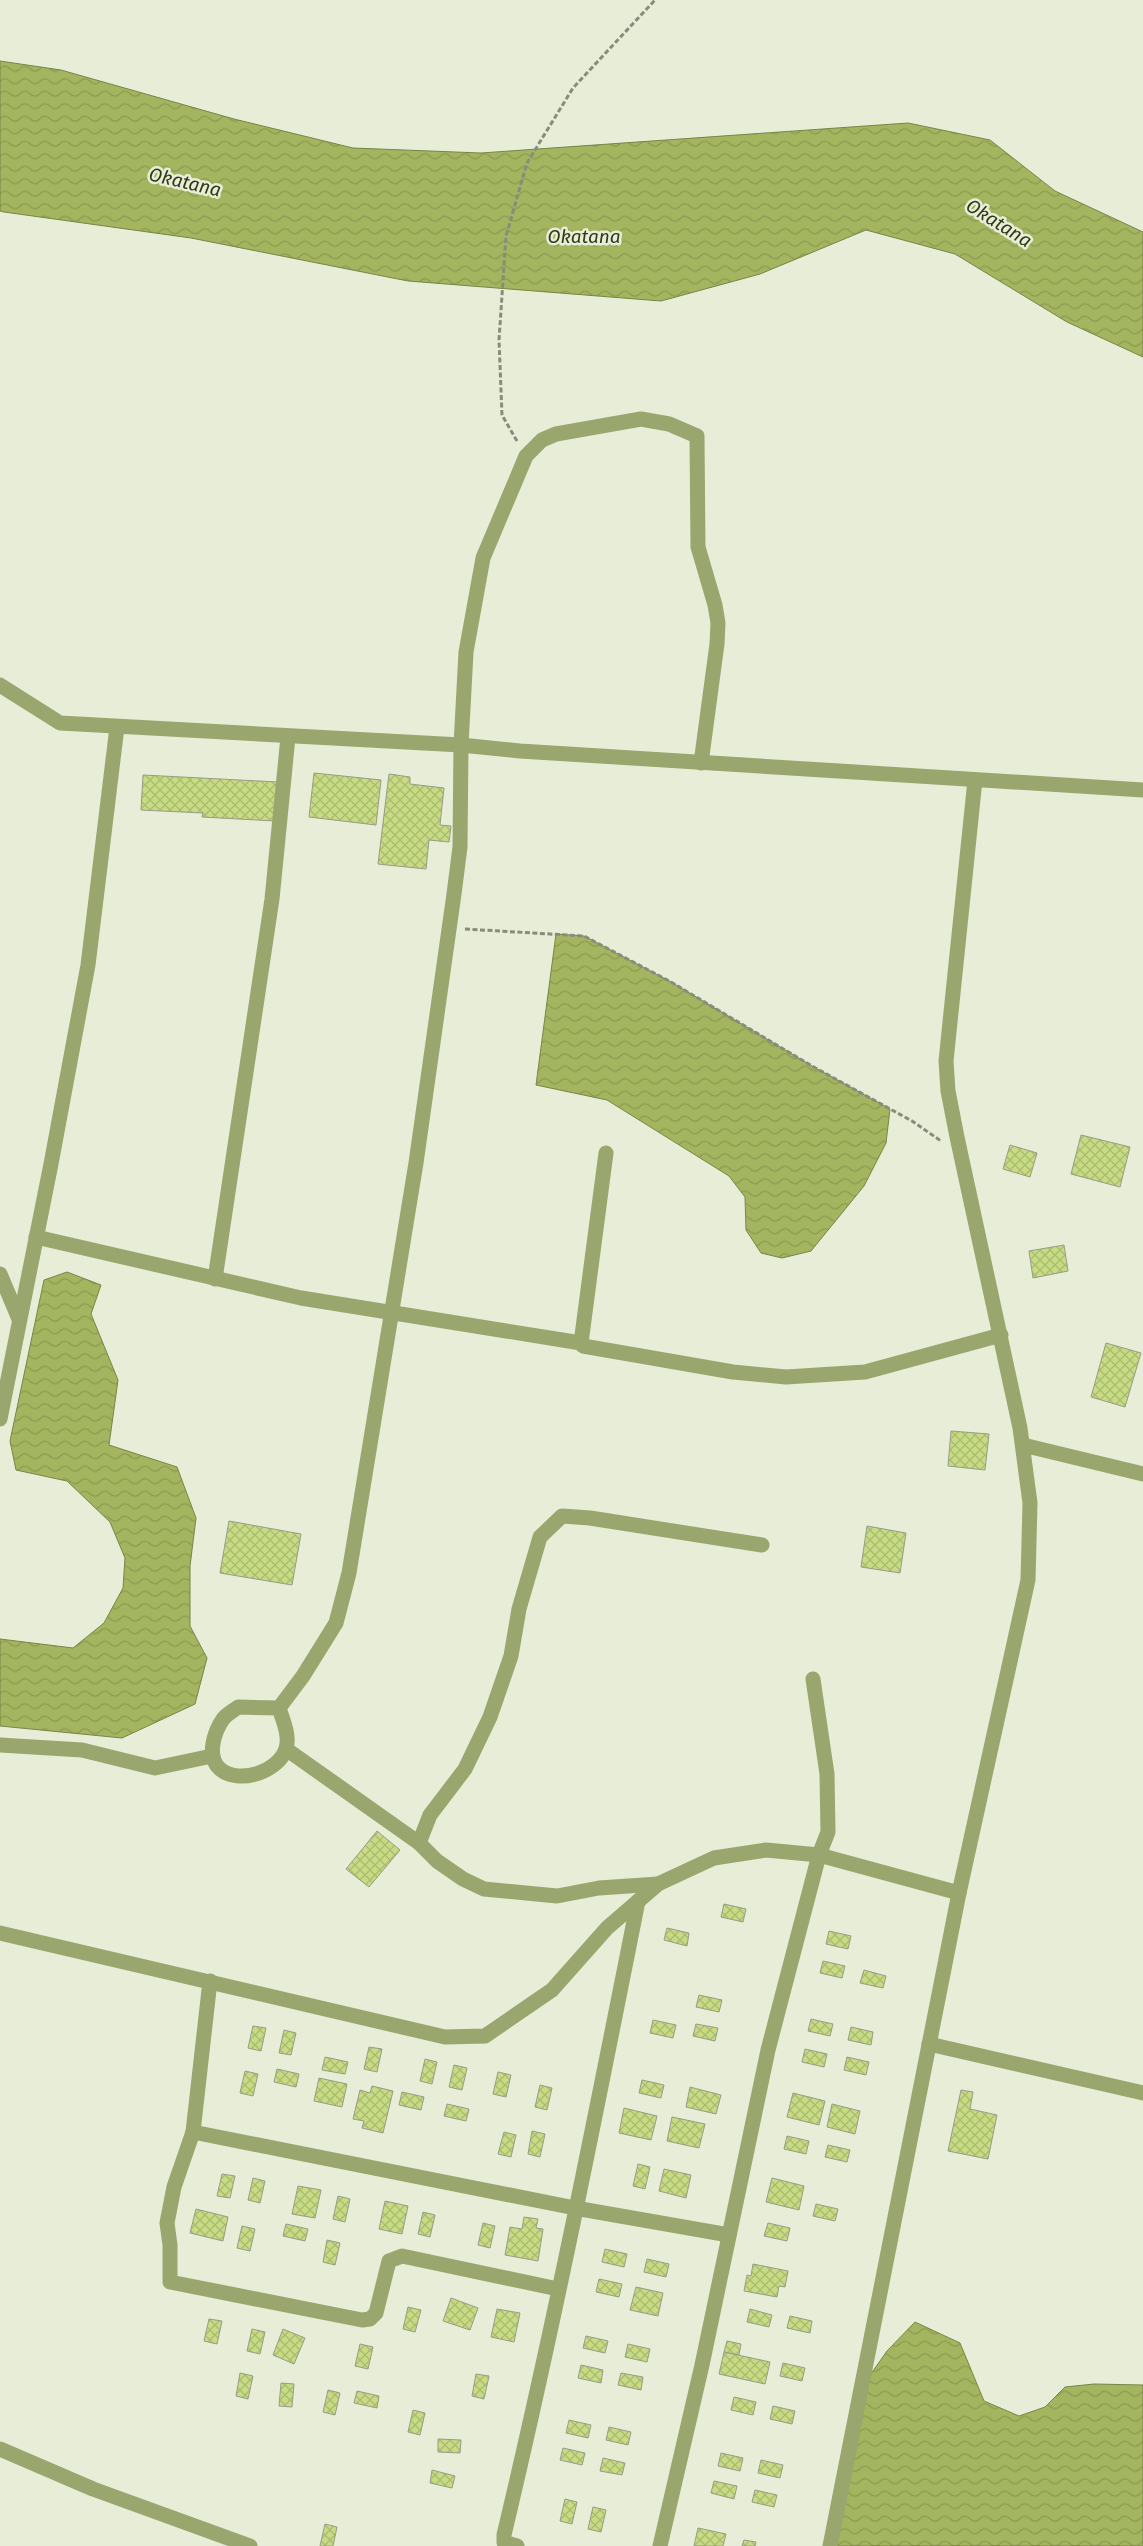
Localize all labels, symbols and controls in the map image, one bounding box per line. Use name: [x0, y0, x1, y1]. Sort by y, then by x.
water label: Okatana: [147, 163, 223, 201]
water label: Okatana: [962, 194, 1036, 252]
water label: Okatana: [547, 225, 621, 248]

